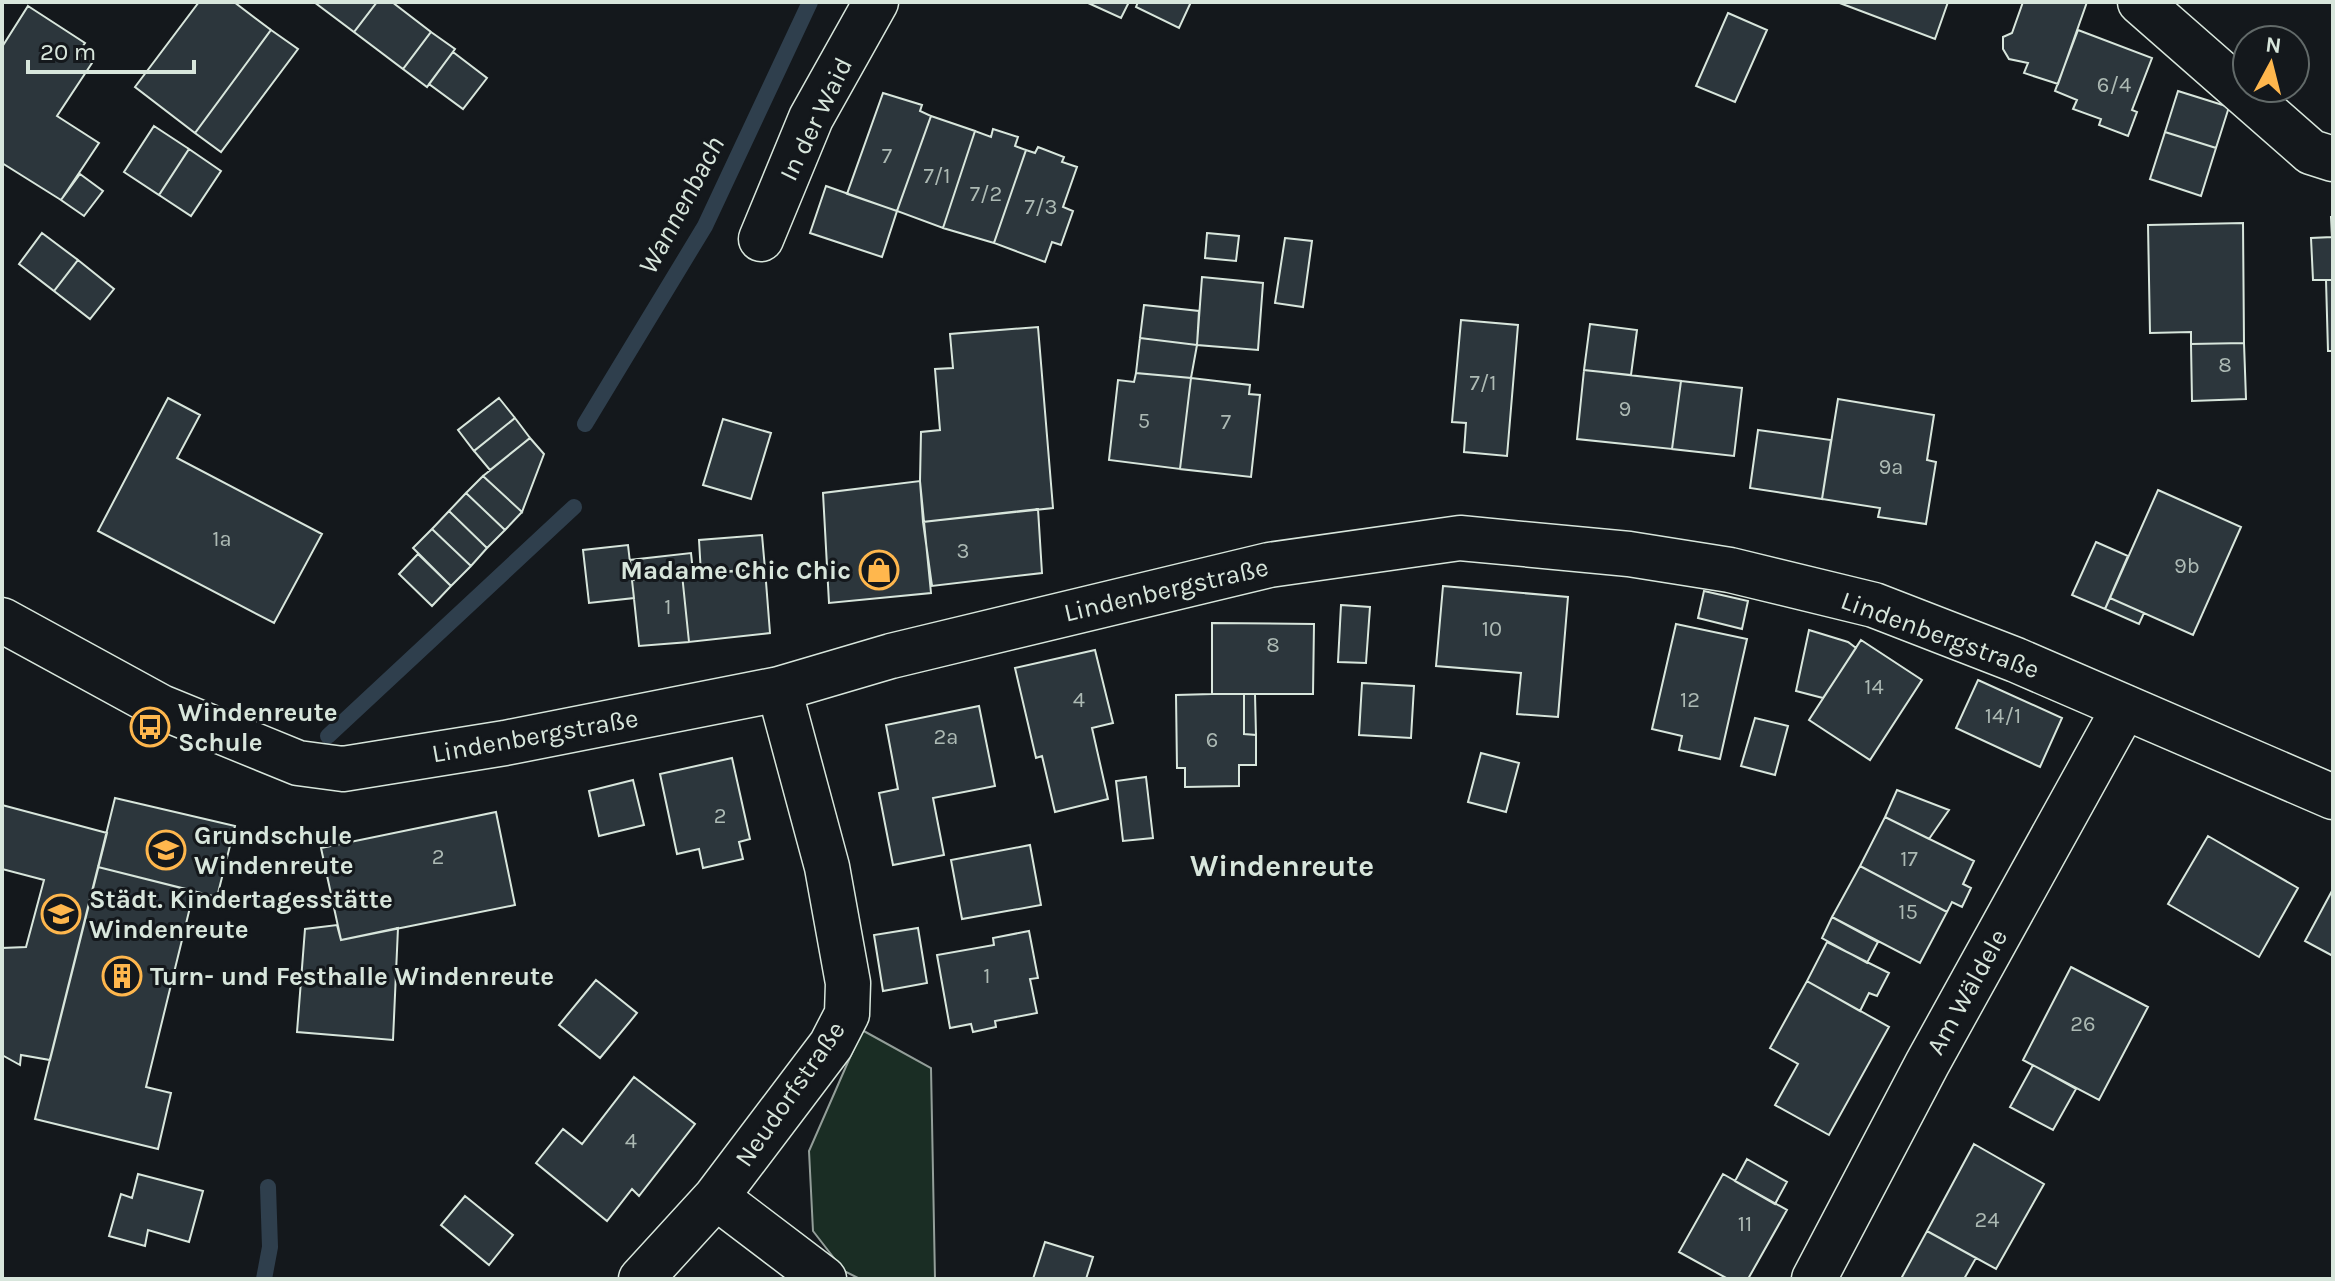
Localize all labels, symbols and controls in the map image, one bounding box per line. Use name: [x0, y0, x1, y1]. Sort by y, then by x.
scale bar: [28, 24, 194, 74]
north arrow: [2231, 24, 2311, 104]
text: N: [2264, 31, 2283, 59]
text: 20 m: [40, 38, 96, 66]
street label: In der Waid: [773, 52, 859, 186]
house number: 6/4: [2097, 72, 2131, 98]
water label: Wannenbach: [631, 130, 731, 280]
house number: 7: [882, 143, 892, 169]
house number: 7/1: [923, 163, 951, 189]
house number: 7/2: [970, 181, 1002, 207]
house number: 7/3: [1025, 194, 1057, 220]
house number: 8: [2218, 352, 2232, 378]
house number: 7/1: [1469, 370, 1497, 396]
house number: 9: [1619, 396, 1631, 422]
house number: 5: [1138, 408, 1150, 434]
house number: 7: [1221, 409, 1231, 435]
house number: 9a: [1879, 454, 1903, 480]
house number: 1a: [212, 526, 232, 552]
house number: 3: [957, 538, 970, 564]
shop icon: Madame Chic Chic: [858, 549, 900, 591]
street label: Lindenbergstraße: [1061, 551, 1271, 629]
house number: 9b: [2174, 553, 2200, 579]
place label: Madame Chic Chic: [620, 555, 851, 586]
street label: Lindenbergstraße: [1837, 585, 2043, 685]
house number: 1: [664, 594, 672, 620]
house number: 10: [1482, 616, 1502, 642]
house number: 8: [1266, 632, 1280, 658]
house number: 14: [1864, 674, 1884, 700]
house number: 4: [1073, 687, 1085, 713]
house number: 12: [1680, 687, 1700, 713]
place label: Windenreute Schule: [178, 697, 338, 758]
street label: Lindenbergstraße: [429, 703, 641, 769]
house number: 14/1: [1985, 703, 2021, 729]
bus stop icon: Windenreute Schule: [129, 706, 171, 748]
house number: 2a: [934, 724, 958, 750]
house number: 6: [1206, 727, 1218, 753]
house number: 2: [714, 803, 726, 829]
place label: Grundschule Windenreute: [194, 820, 354, 881]
school or university icon: Grundschule Windenreute: [145, 829, 187, 871]
house number: 2: [432, 844, 444, 870]
house number: 17: [1900, 846, 1918, 872]
district label: Windenreute: [1190, 848, 1374, 884]
place label: Städt. Kindertagesstätte Windenreute: [89, 884, 393, 945]
school or university icon: Städt. Kindertagesstätte Windenreute: [40, 893, 82, 935]
house number: 15: [1898, 899, 1918, 925]
street label: Am Wäldele: [1920, 924, 2014, 1060]
building icon: Turn- und Festhalle Windenreute: [101, 955, 143, 997]
place label: Turn- und Festhalle Windenreute: [150, 961, 554, 992]
house number: 1: [983, 963, 991, 989]
house number: 26: [2070, 1011, 2096, 1037]
street label: Neudorfstraße: [728, 1015, 852, 1173]
house number: 4: [625, 1128, 637, 1154]
house number: 24: [1974, 1207, 2000, 1233]
house number: 11: [1738, 1211, 1752, 1237]

